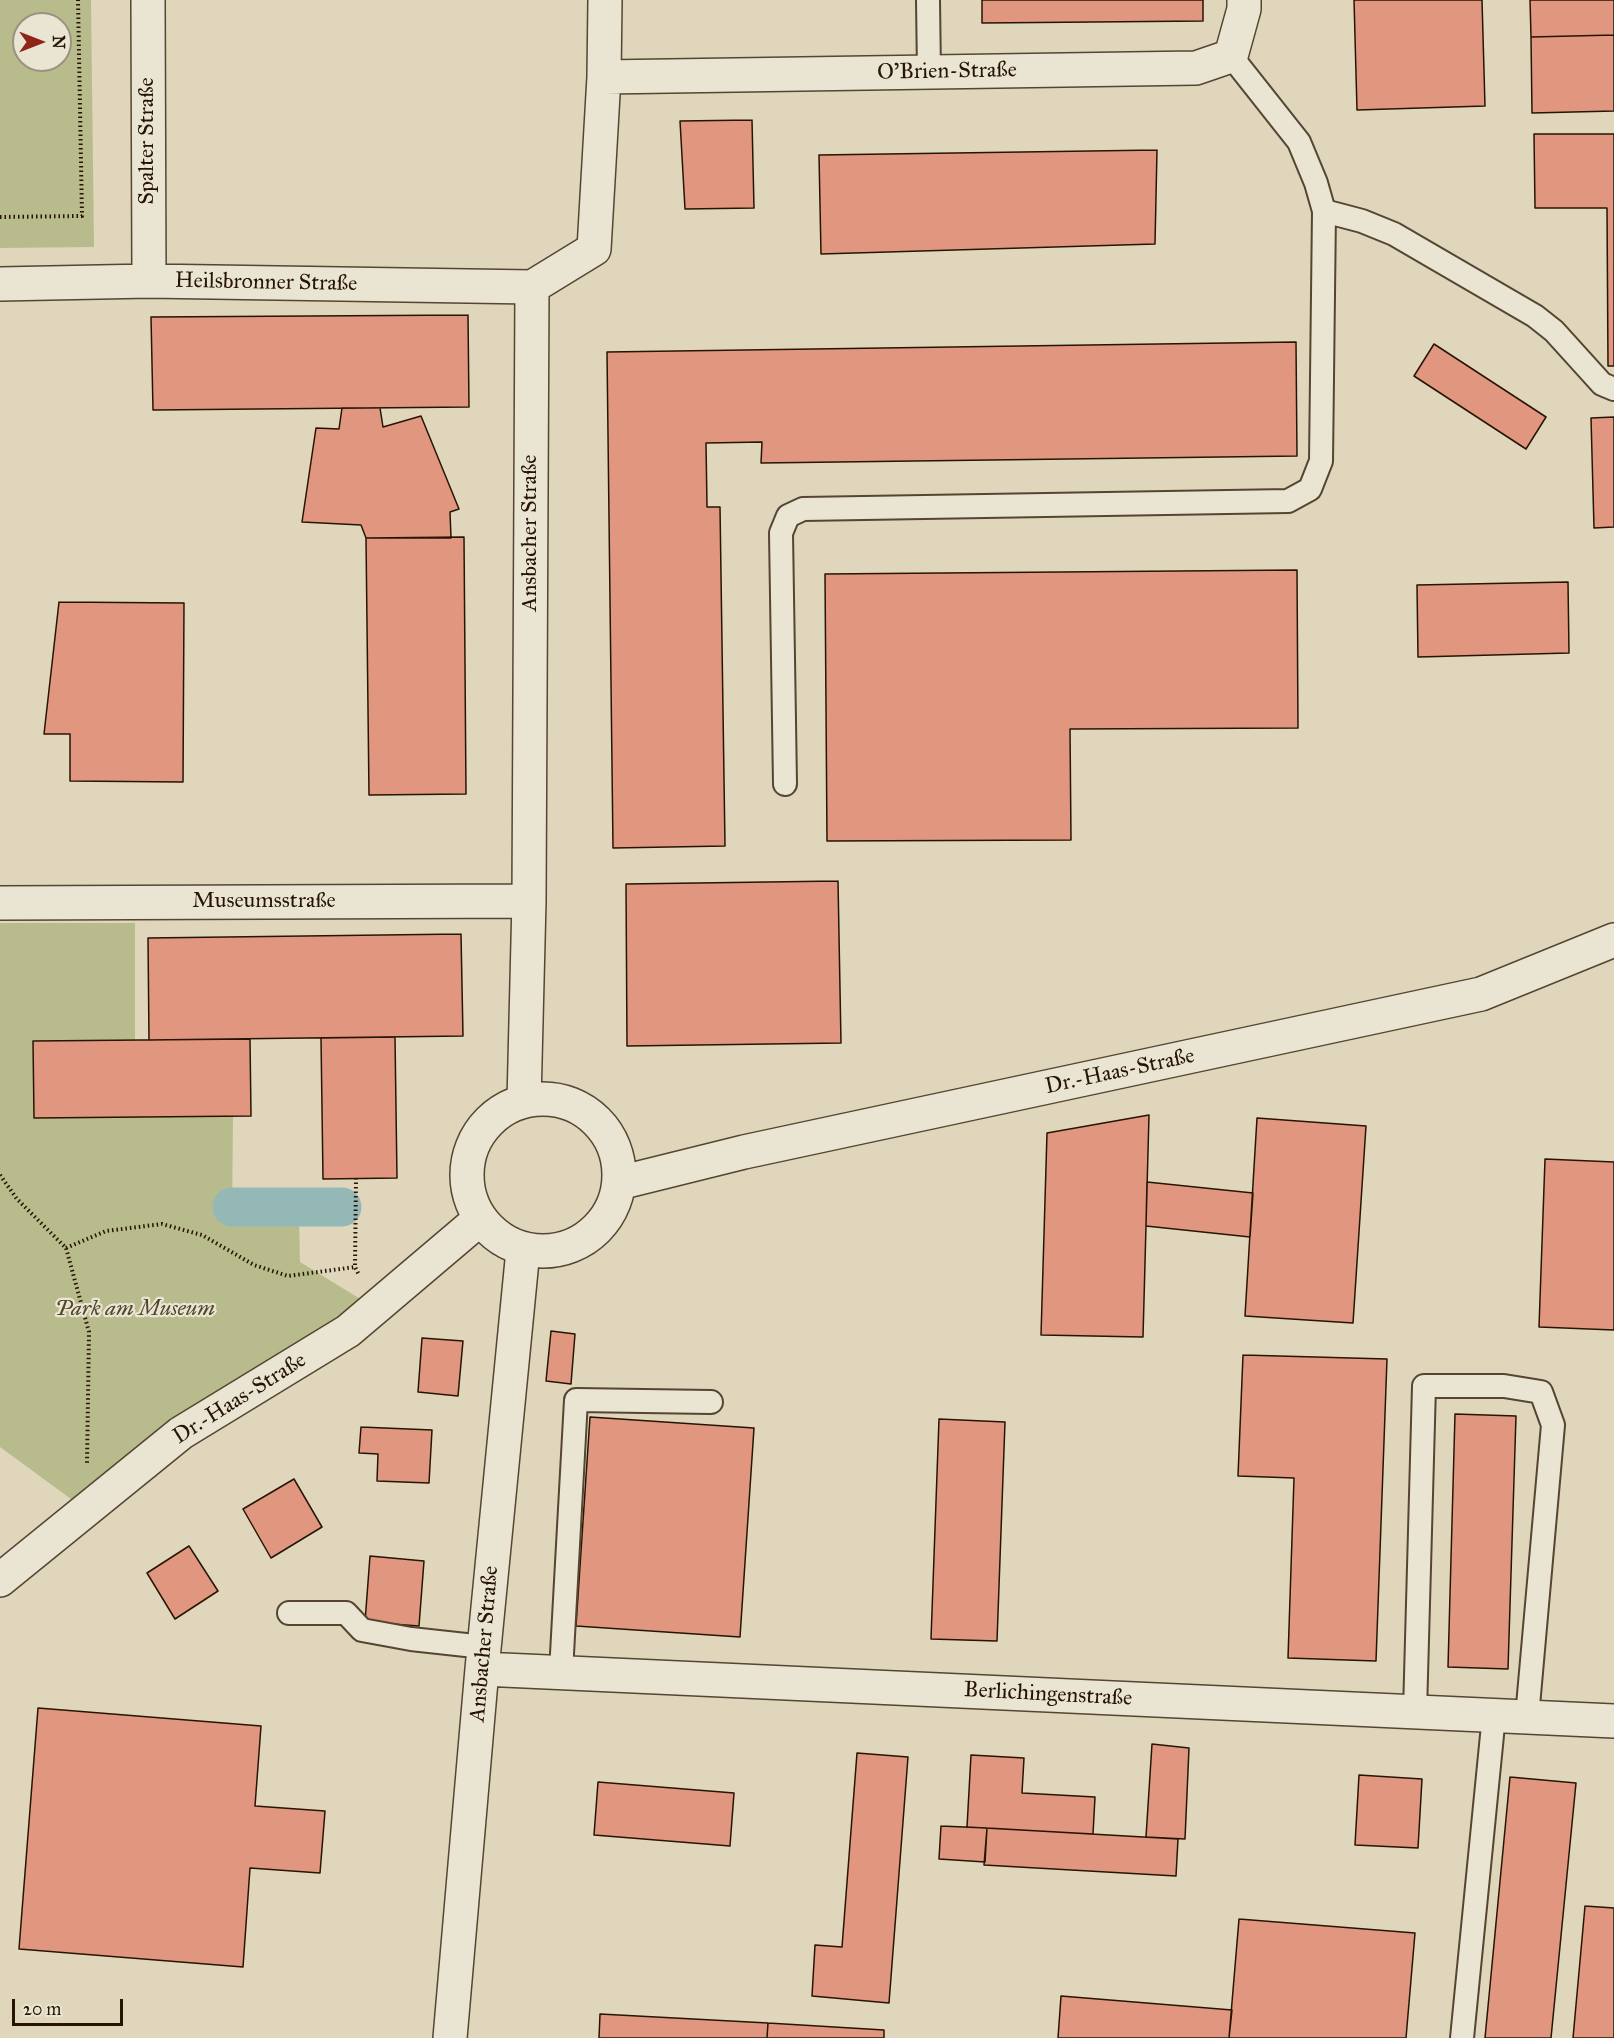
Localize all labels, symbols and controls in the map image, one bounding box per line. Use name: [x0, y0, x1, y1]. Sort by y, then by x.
north arrow: [12, 12, 72, 72]
text: N: [49, 35, 68, 49]
street label: O'Brien-Straße: [877, 58, 1017, 86]
street label: Spalter Straße: [135, 77, 161, 205]
street label: Heilsbronner Straße: [175, 268, 357, 298]
street label: Ansbacher Straße: [518, 455, 544, 611]
street label: Museumsstraße: [192, 889, 336, 915]
street label: Dr.-Haas-Straße: [1043, 1043, 1197, 1101]
park label: Park am Museum: [55, 1297, 215, 1323]
street label: Dr.-Haas-Straße: [169, 1348, 311, 1450]
street label: Ansbacher Straße: [465, 1565, 505, 1723]
street label: Berlichingenstraße: [963, 1677, 1133, 1713]
scale bar: [15, 1987, 126, 2025]
text: 20 m: [23, 1998, 61, 2020]

